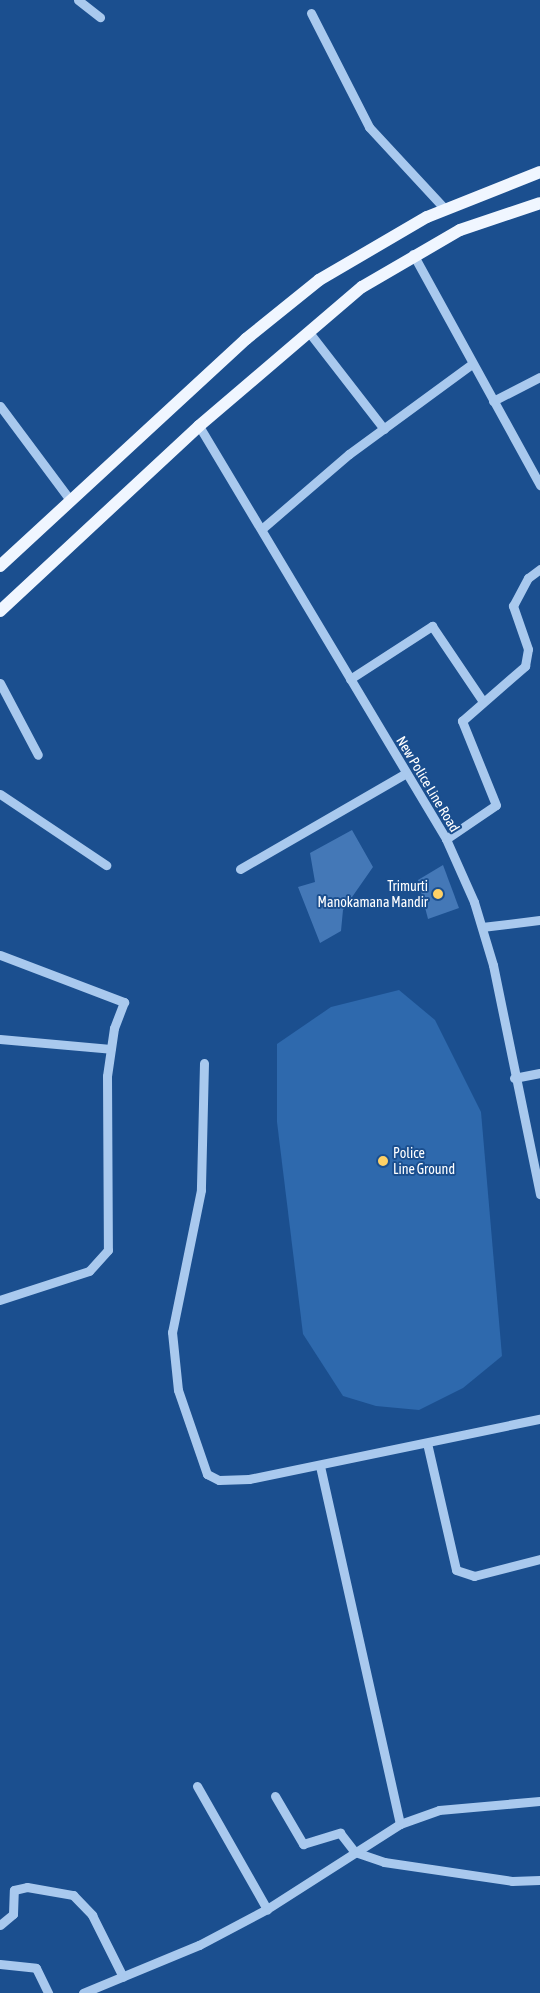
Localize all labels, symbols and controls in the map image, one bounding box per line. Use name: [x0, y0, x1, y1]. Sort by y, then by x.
street label: New Police Line Road: [393, 733, 463, 835]
place label: Trimurti Manokamana Mandir: [318, 878, 428, 910]
marker: Trimurti Manokamana Mandir: [432, 888, 444, 900]
place label: Police Line Ground: [393, 1145, 455, 1178]
marker: Police Line Ground: [377, 1155, 389, 1167]

